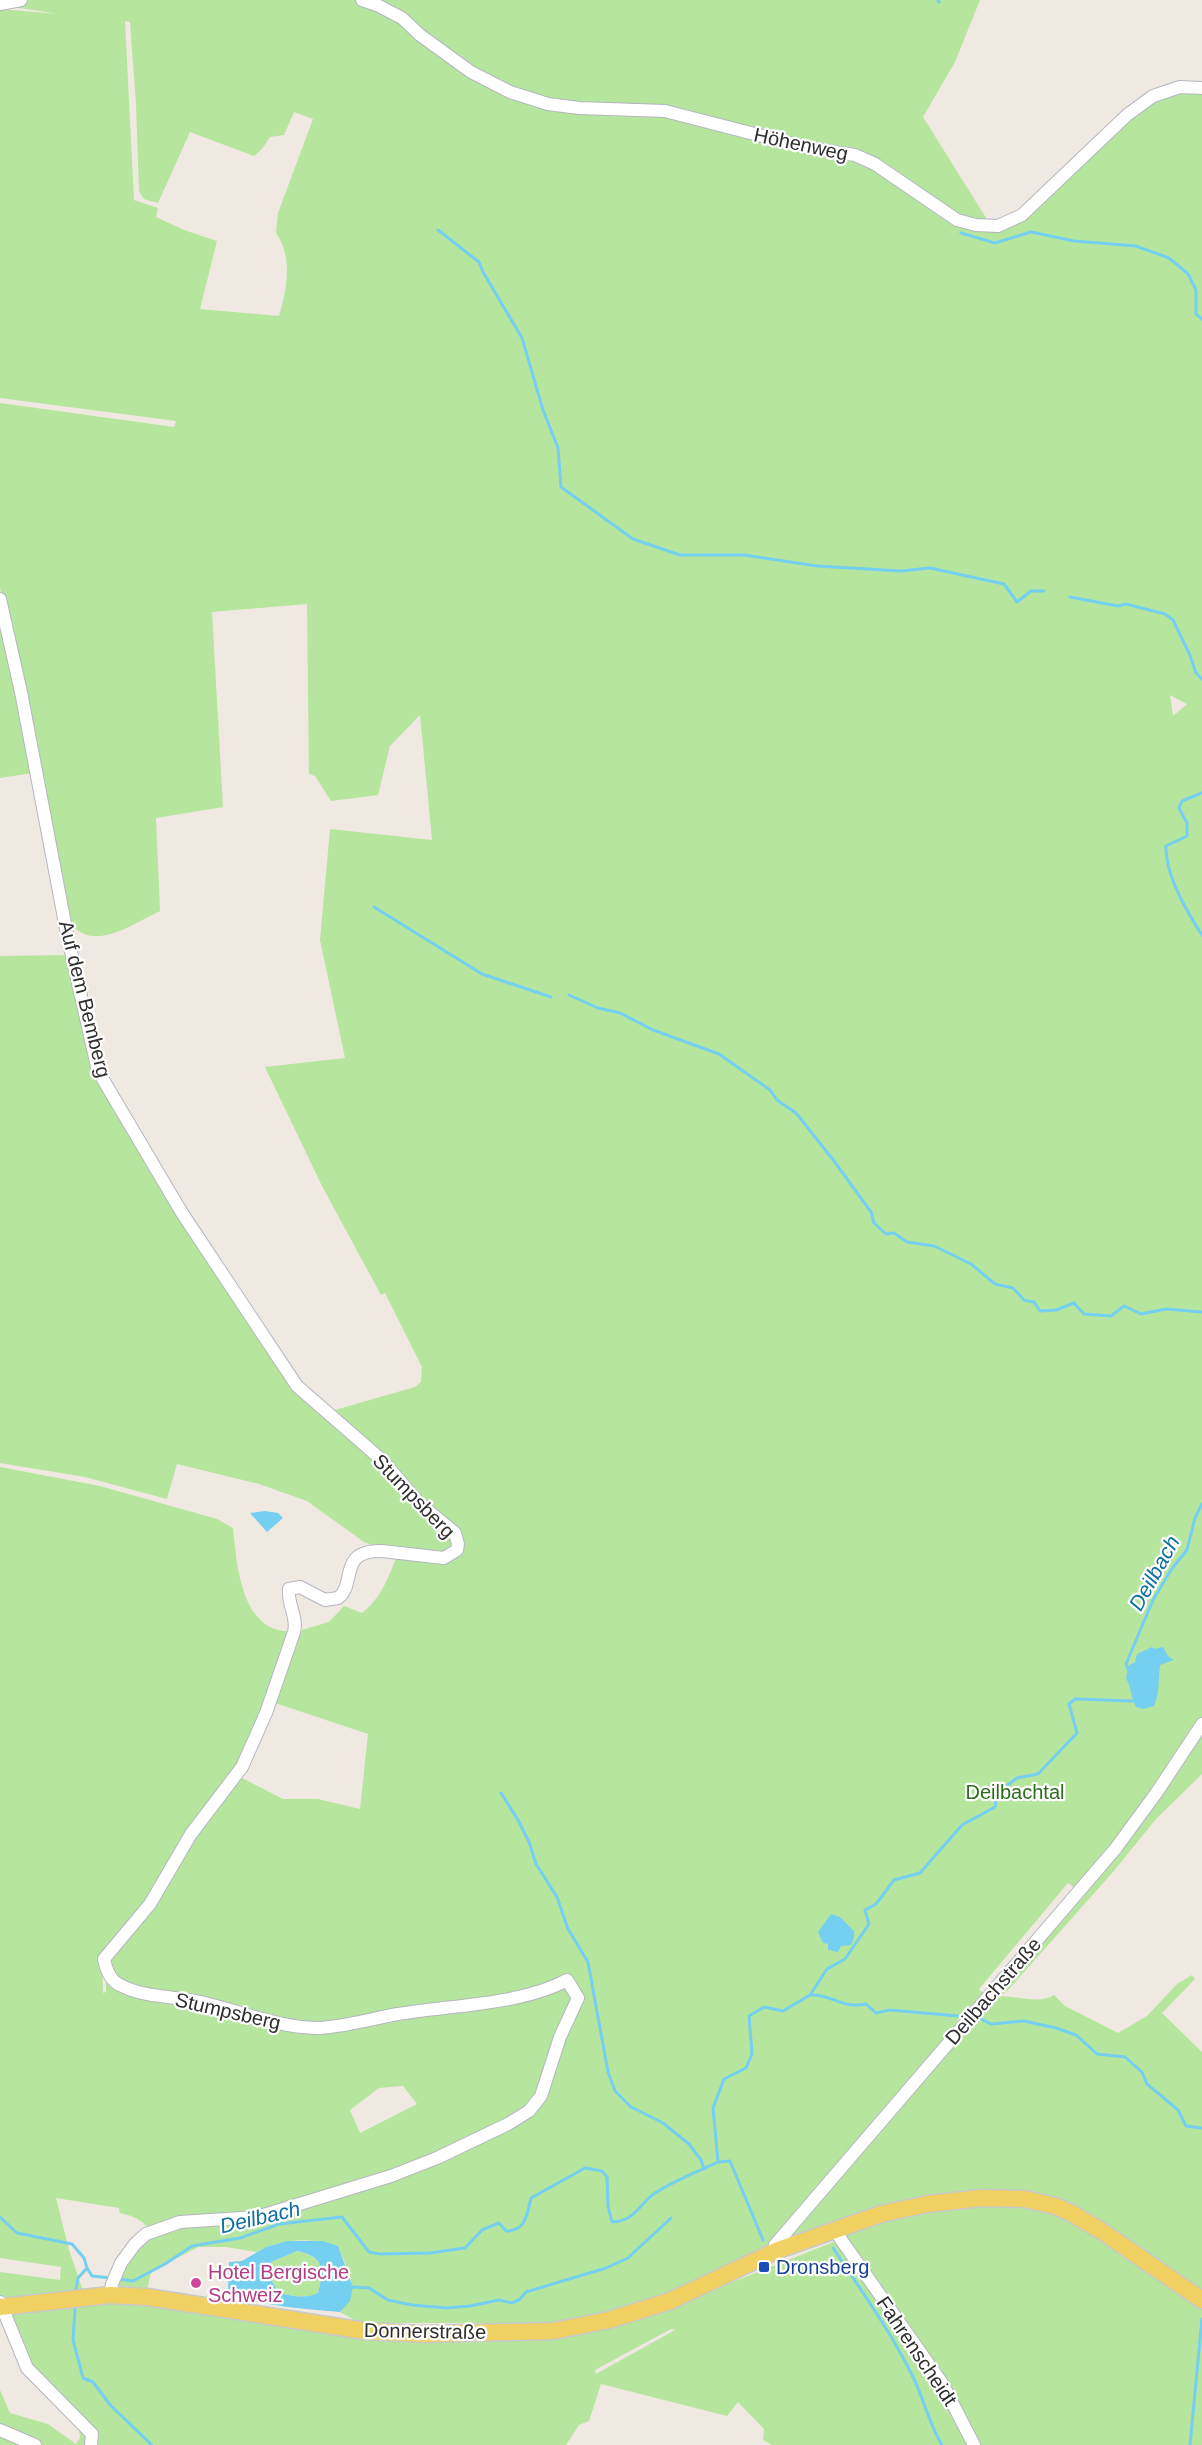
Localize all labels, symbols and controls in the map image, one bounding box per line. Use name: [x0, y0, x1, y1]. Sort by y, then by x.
street label: Höhenweg: [752, 123, 850, 165]
street label: Auf dem Bemberg: [55, 918, 115, 1080]
street label: Stumpsberg: [369, 1450, 459, 1542]
water label: Deilbach: [1124, 1532, 1184, 1614]
park label: Deilbachtal: [966, 1781, 1064, 1803]
street label: Deilbachstraße: [941, 1933, 1045, 2049]
street label: Stumpsberg: [173, 1988, 283, 2034]
water label: Deilbach: [218, 2197, 302, 2237]
place label: Dronsberg: [776, 2256, 869, 2278]
marker: Dronsberg: [757, 2260, 771, 2274]
place label: Hotel Bergische Schweiz: [208, 2261, 349, 2306]
marker: Hotel Bergische Schweiz: [189, 2276, 203, 2290]
street label: Fahrenscheidt: [872, 2292, 962, 2410]
street label: Donnerstraße: [364, 2319, 486, 2343]

